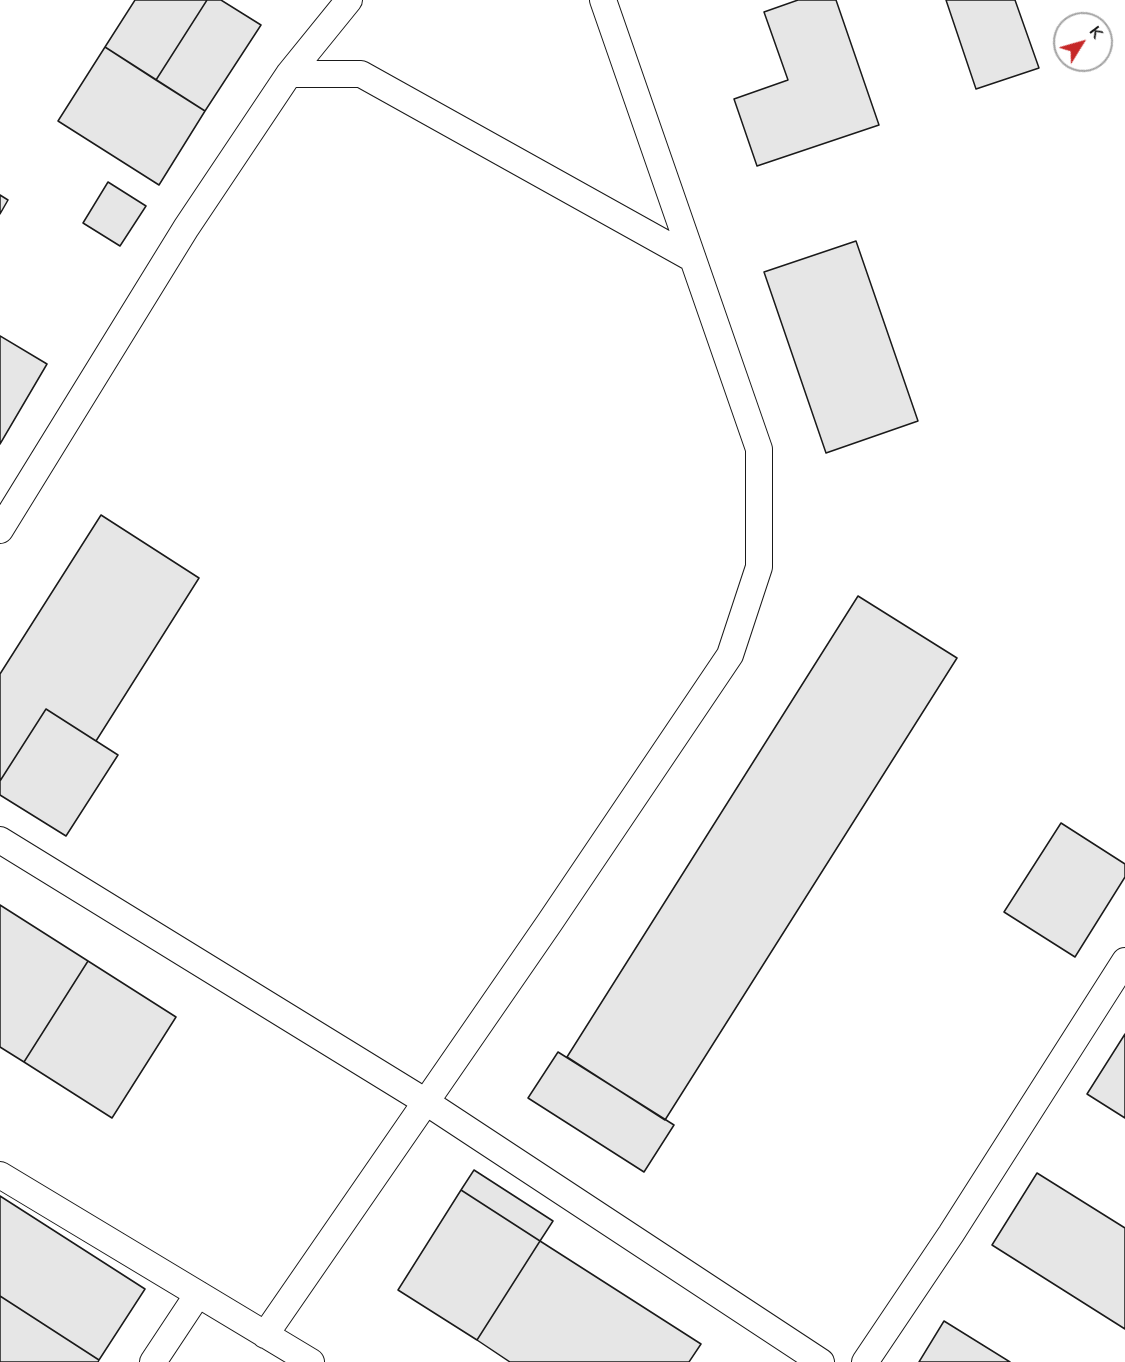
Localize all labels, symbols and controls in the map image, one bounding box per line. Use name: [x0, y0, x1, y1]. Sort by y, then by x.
north arrow: [1053, 12, 1113, 72]
text: K: [1084, 22, 1108, 43]

